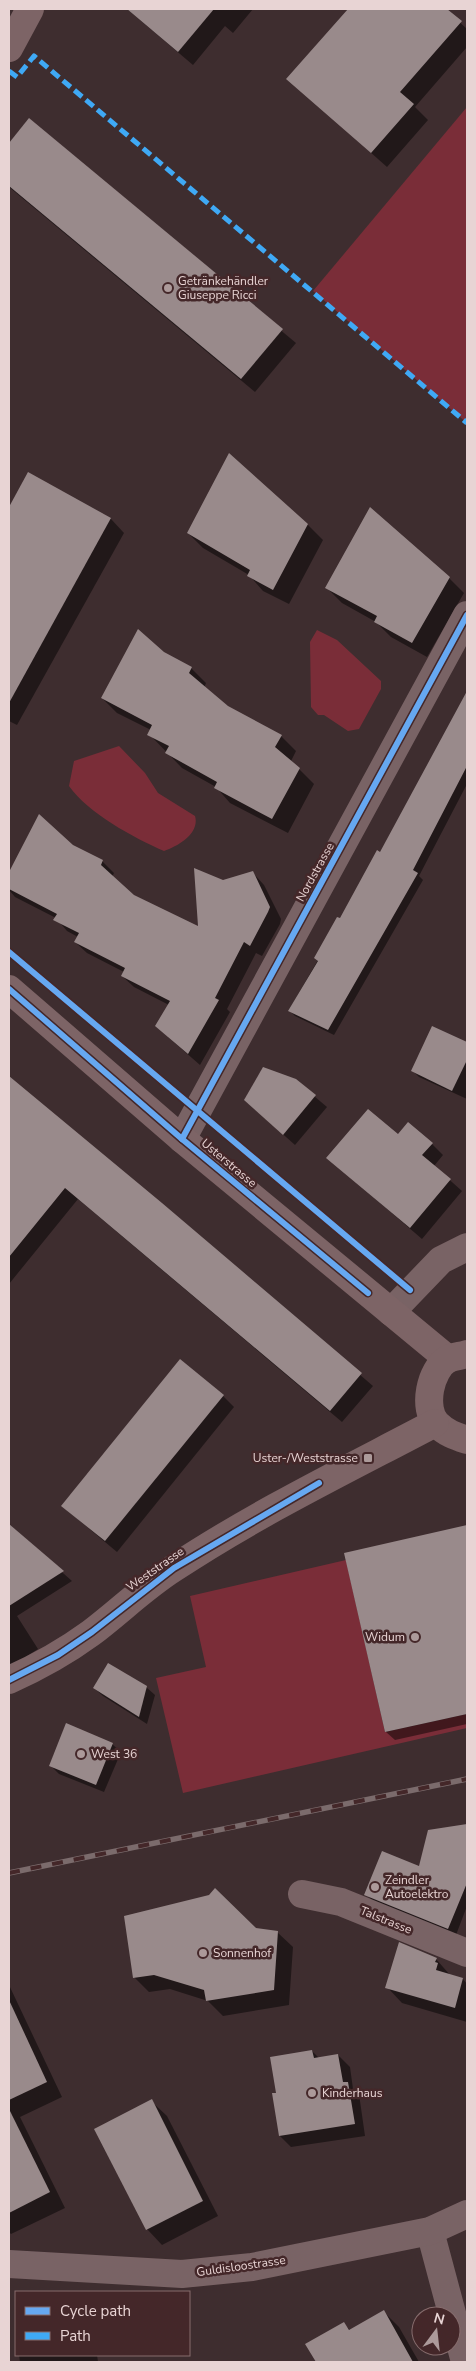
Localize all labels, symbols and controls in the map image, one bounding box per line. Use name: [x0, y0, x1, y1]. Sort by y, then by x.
place label: Getränkehändler Giuseppe Ricci: [178, 273, 269, 303]
marker: Getränkehändler Giuseppe Ricci: [162, 282, 174, 294]
street label: Nordstrasse: [292, 840, 338, 904]
street label: Usterstrasse: [198, 1135, 260, 1191]
place label: Uster-/Weststrasse: [253, 1450, 358, 1466]
marker: Uster-/Weststrasse: [362, 1452, 374, 1464]
street label: Weststrasse: [123, 1543, 187, 1595]
place label: Widum: [365, 1629, 405, 1645]
marker: Widum: [409, 1631, 421, 1643]
place label: West 36: [91, 1746, 137, 1762]
marker: West 36: [75, 1748, 87, 1760]
place label: Zeindler Autoelektro: [385, 1872, 449, 1902]
marker: Zeindler Autoelektro: [369, 1881, 381, 1893]
street label: Talstrasse: [358, 1902, 414, 1938]
place label: Sonnenhof: [213, 1945, 272, 1961]
marker: Sonnenhof: [197, 1947, 209, 1959]
place label: Kinderhaus: [322, 2085, 383, 2101]
marker: Kinderhaus: [306, 2087, 318, 2099]
street label: Guldisloostrasse: [195, 2252, 287, 2280]
legend: [15, 2291, 190, 2356]
text: Cycle path: [60, 2301, 131, 2321]
north arrow: [411, 2306, 461, 2356]
text: N: [432, 2308, 447, 2329]
text: Path: [60, 2326, 91, 2346]

